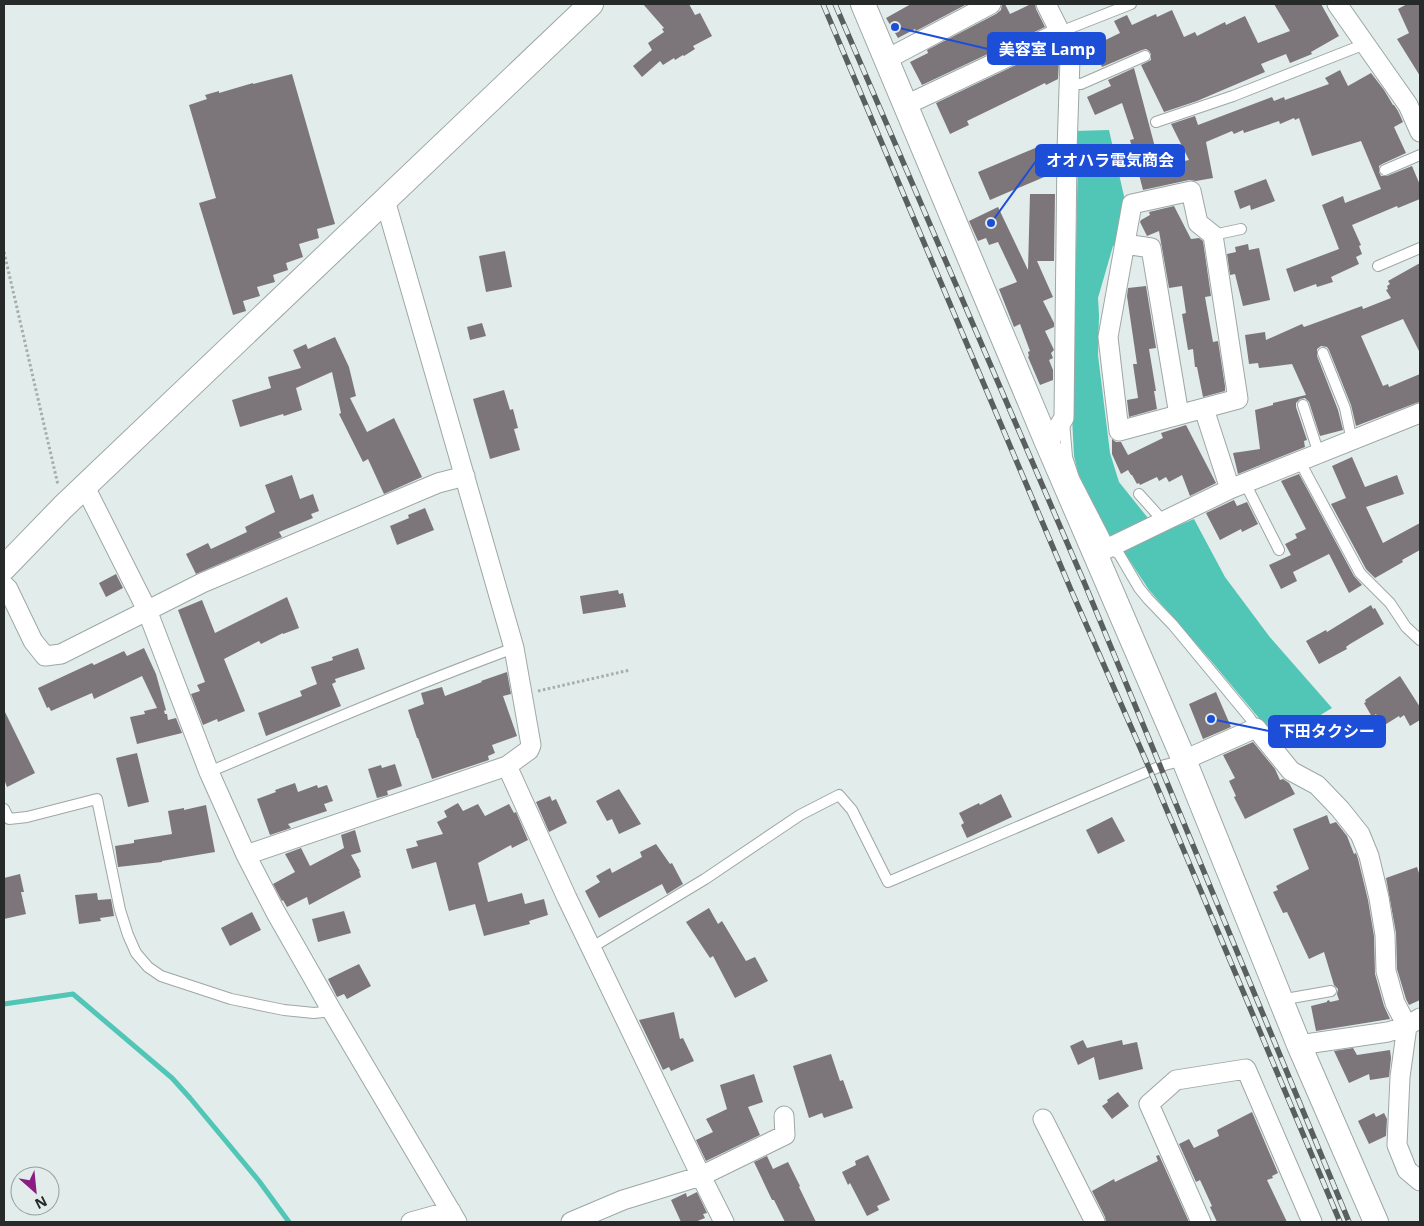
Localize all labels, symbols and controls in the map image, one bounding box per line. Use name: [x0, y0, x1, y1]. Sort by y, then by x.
callout: 美容室 Lamp: [988, 33, 1105, 64]
text: 美容室 Lamp: [999, 38, 1095, 60]
callout: オオハラ電気商会: [1036, 145, 1184, 176]
text: オオハラ電気商会: [1046, 149, 1174, 171]
callout: 下田タクシー: [1269, 716, 1385, 747]
text: 下田タクシー: [1279, 720, 1375, 742]
north arrow: [10, 1166, 60, 1216]
text: N: [32, 1192, 51, 1214]

